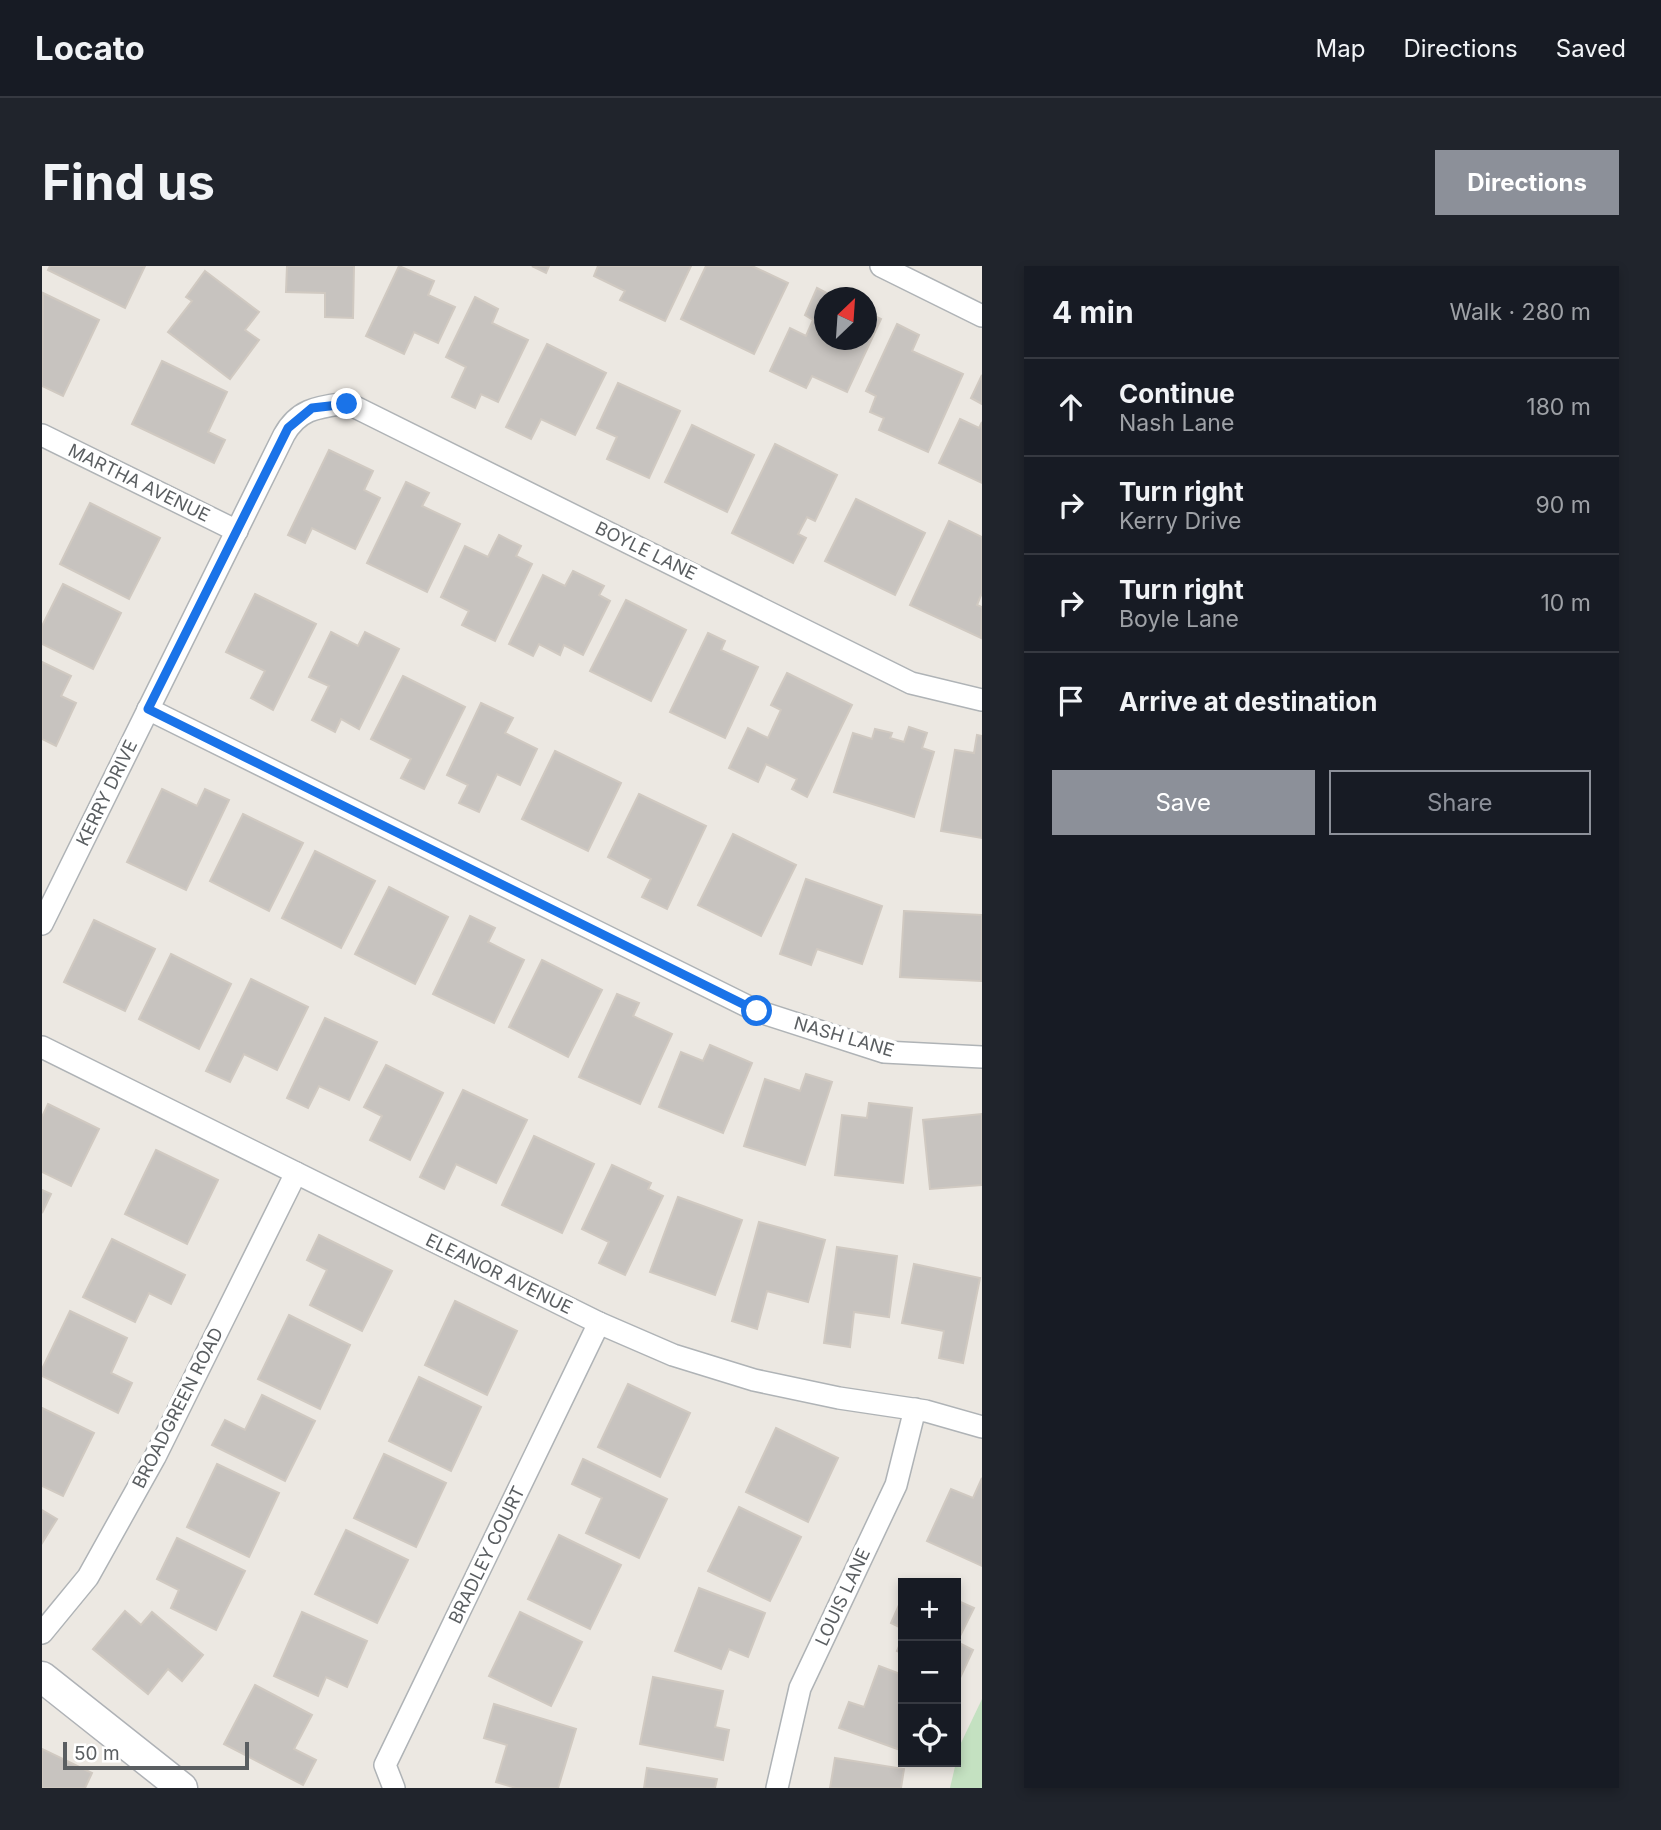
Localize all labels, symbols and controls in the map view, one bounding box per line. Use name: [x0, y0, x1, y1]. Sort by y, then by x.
text: Locato: [35, 28, 145, 68]
text: Map: [1316, 34, 1365, 63]
text: Directions: [1403, 34, 1518, 63]
text: Saved: [1556, 34, 1626, 63]
button: Directions: [1435, 150, 1619, 215]
text: Find us: [42, 153, 215, 212]
north arrow: [814, 287, 877, 350]
text: 4 min: [1052, 294, 1134, 330]
text: Walk · 280 m: [1449, 298, 1591, 326]
text: Continue: [1119, 378, 1235, 409]
route end: [331, 388, 362, 419]
icon: ahead: [1052, 388, 1090, 426]
text: 180 m: [1526, 393, 1591, 421]
text: Nash Lane: [1119, 409, 1234, 437]
street label: MARTHA AVENUE: [65, 439, 213, 526]
text: Turn right: [1119, 476, 1244, 507]
icon: right: [1052, 486, 1090, 524]
text: 90 m: [1536, 491, 1591, 519]
text: Kerry Drive: [1119, 507, 1241, 535]
street label: BOYLE LANE: [592, 517, 700, 584]
text: Turn right: [1119, 574, 1244, 605]
icon: right: [1052, 584, 1090, 622]
text: 10 m: [1541, 589, 1591, 617]
text: Boyle Lane: [1119, 605, 1239, 633]
icon: arrive: [1052, 682, 1090, 720]
text: Arrive at destination: [1119, 686, 1378, 717]
street label: KERRY DRIVE: [72, 736, 141, 849]
button: Save: [1052, 770, 1315, 835]
button: Share: [1329, 770, 1591, 835]
route start: [741, 995, 772, 1026]
street label: NASH LANE: [792, 1012, 897, 1061]
street label: ELEANOR AVENUE: [423, 1229, 576, 1318]
street label: BROADGREEN ROAD: [128, 1324, 227, 1492]
street label: BRADLEY COURT: [444, 1483, 529, 1627]
street label: LOUIS LANE: [811, 1545, 874, 1649]
map controls: [898, 1578, 961, 1767]
button: +: [898, 1578, 961, 1641]
button: −: [898, 1641, 961, 1704]
button: locate: [898, 1704, 961, 1767]
scale bar: [63, 1739, 248, 1771]
text: 50 m: [74, 1742, 120, 1765]

